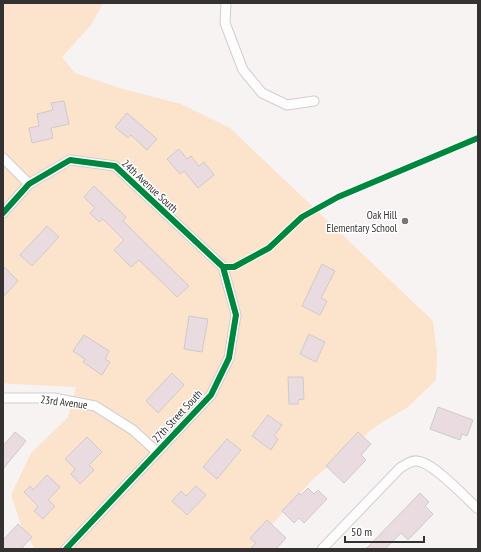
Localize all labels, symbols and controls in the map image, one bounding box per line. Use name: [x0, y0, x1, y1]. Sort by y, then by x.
street label: 24th Avenue South: [119, 156, 181, 216]
place label: Oak Hill Elementary School: [327, 208, 397, 235]
marker: Oak Hill Elementary School: [400, 216, 410, 226]
street label: 27th Street South: [149, 387, 205, 445]
street label: 23rd Avenue: [40, 392, 89, 412]
scale bar: [345, 518, 424, 544]
text: 50 m: [351, 524, 372, 539]

